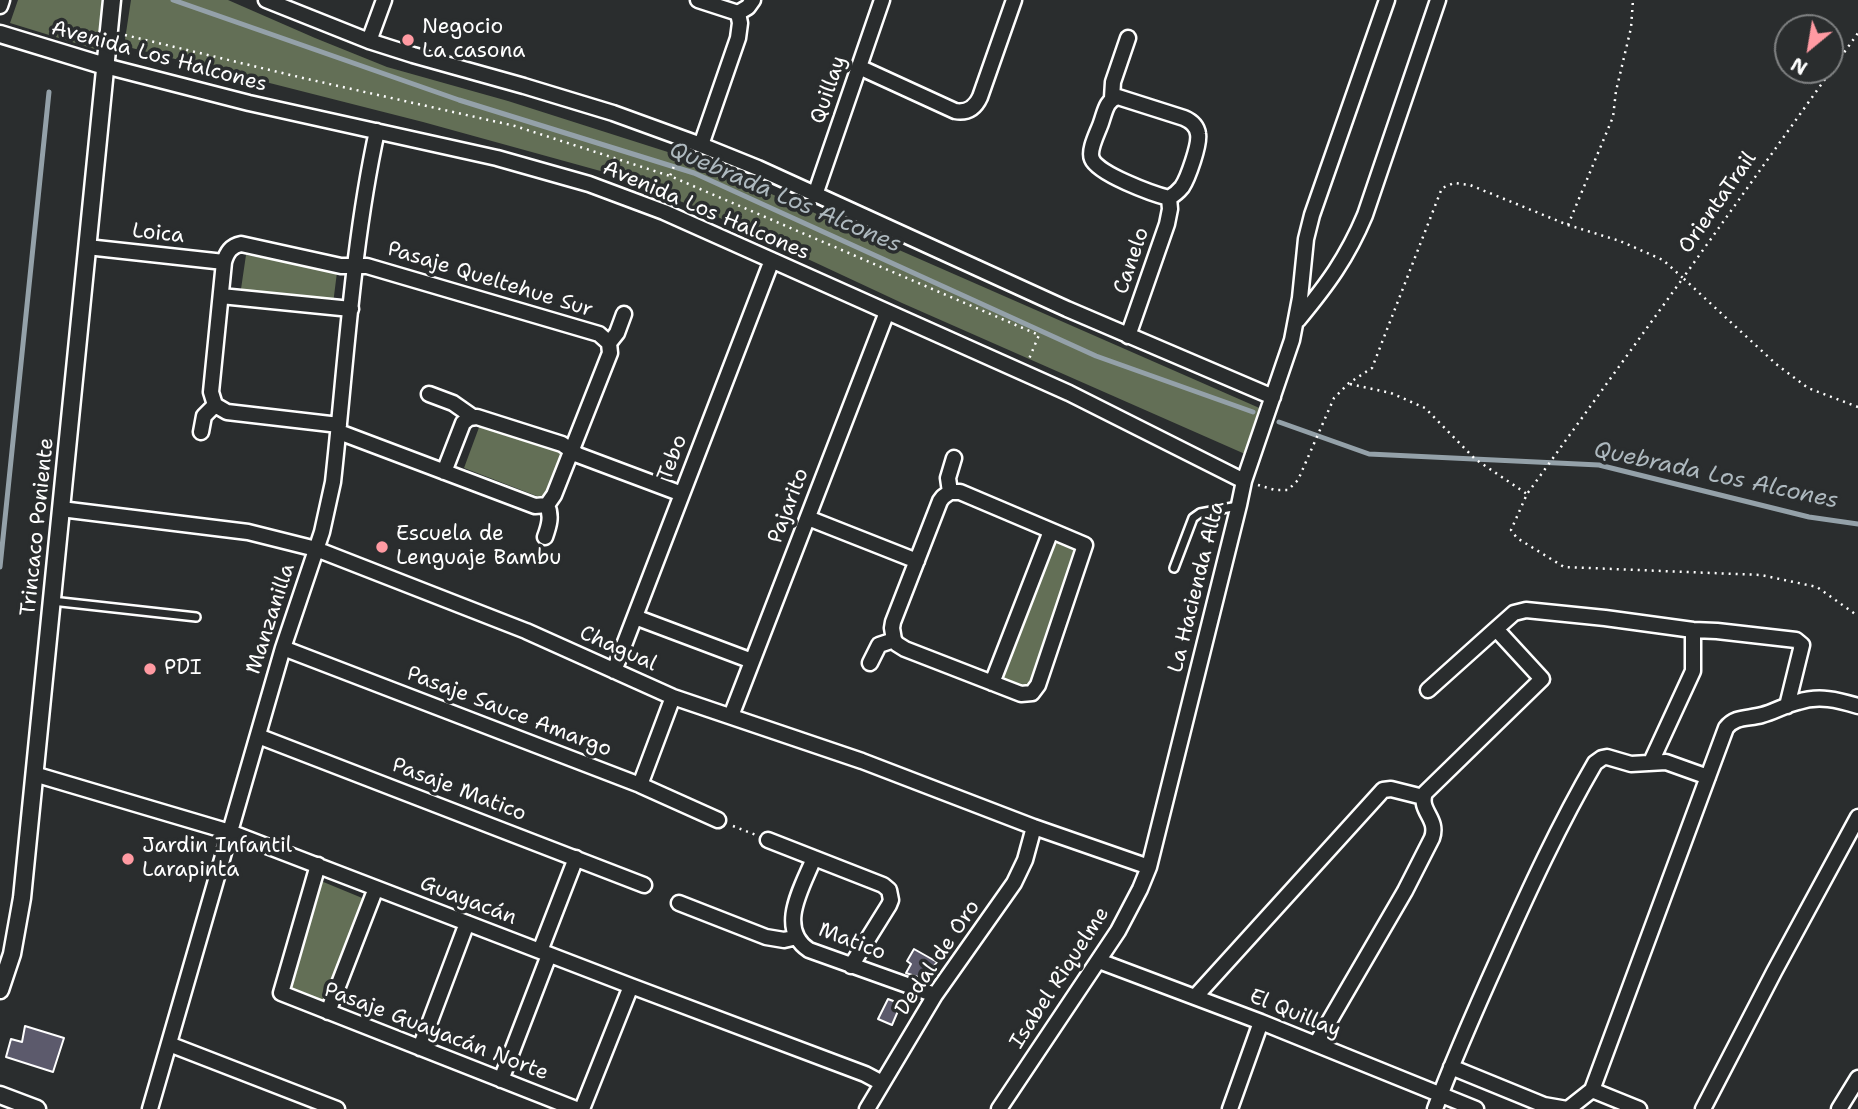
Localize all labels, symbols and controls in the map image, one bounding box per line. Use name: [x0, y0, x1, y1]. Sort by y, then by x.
north arrow: [1774, 14, 1844, 84]
place label: Negocio La casona: [422, 15, 525, 65]
street label: Avenida Los Halcones: [48, 16, 270, 98]
marker: Negocio La casona: [400, 32, 416, 48]
text: N: [1786, 51, 1812, 80]
street label: Quillay: [806, 53, 852, 127]
water label: Quebrada Los Alcones: [665, 137, 905, 259]
street label: OrientaTrail: [1674, 147, 1762, 259]
street label: Avenida Los Halcones: [599, 156, 813, 266]
street label: Loica: [131, 219, 185, 249]
street label: Canelo: [1109, 224, 1155, 298]
street label: Pasaje Queltehue Sur: [384, 237, 596, 323]
street label: Tebo: [653, 431, 693, 485]
street label: Trincaco Poniente: [16, 437, 60, 617]
water label: Quebrada Los Alcones: [1591, 437, 1841, 515]
street label: Pajarito: [763, 465, 815, 547]
street label: La Hacienda Alta: [1163, 498, 1231, 676]
place label: Escuela de Lenguaje Bambu: [396, 522, 561, 572]
marker: Escuela de Lenguaje Bambu: [374, 539, 390, 555]
street label: Manzanilla: [241, 560, 301, 678]
street label: Chagual: [575, 621, 661, 677]
place label: PDI: [164, 656, 202, 682]
marker: PDI: [142, 661, 158, 677]
street label: Pasaje Sauce Amargo: [403, 661, 615, 763]
street label: Pasaje Matico: [388, 753, 530, 827]
place label: Jardin Infantil Larapinta: [142, 834, 292, 884]
marker: Jardin Infantil Larapinta: [120, 851, 136, 867]
street label: Guayacán: [416, 871, 520, 931]
street label: Dedal de Oro: [890, 895, 986, 1021]
street label: Isabel Riquelme: [1005, 902, 1115, 1054]
street label: Matico: [815, 918, 889, 966]
street label: Pasaje Guayacán Norte: [320, 978, 552, 1086]
street label: El Quillay: [1245, 984, 1345, 1044]

